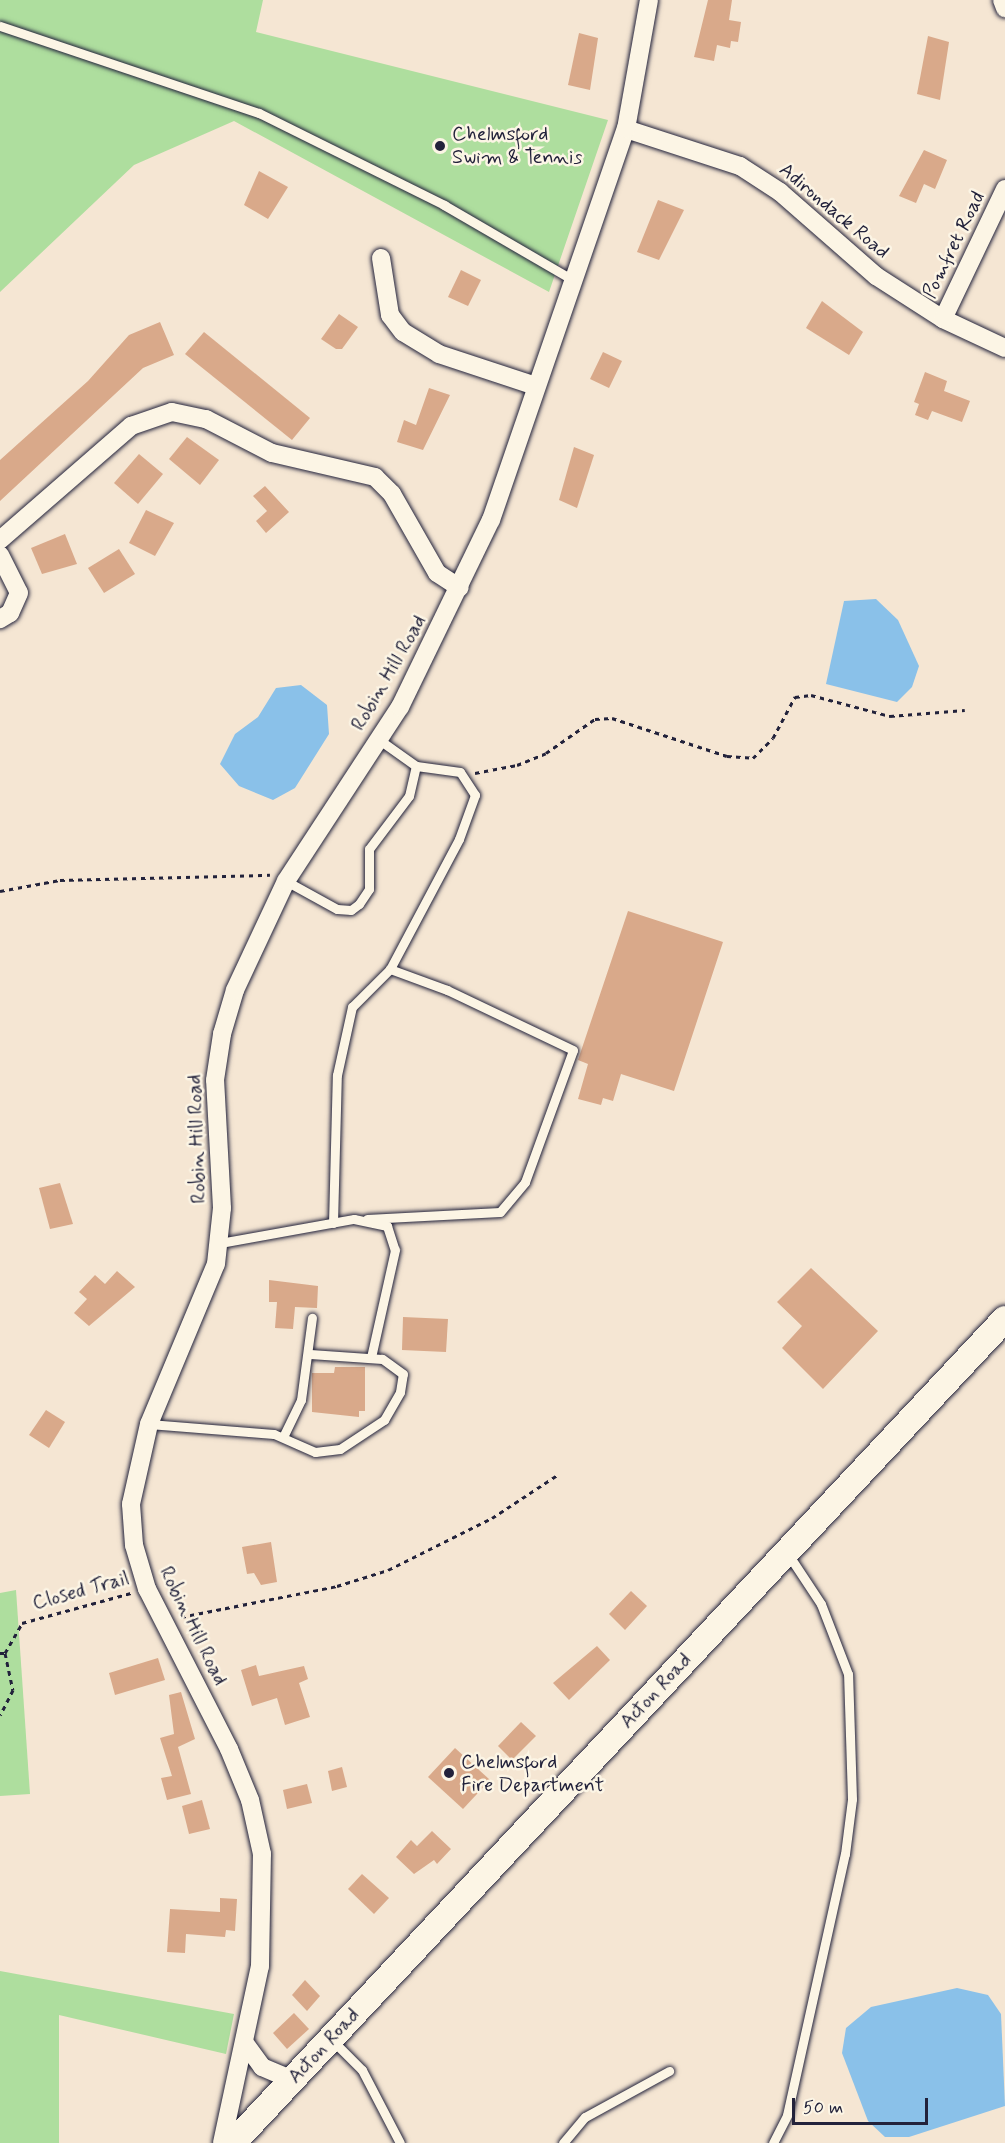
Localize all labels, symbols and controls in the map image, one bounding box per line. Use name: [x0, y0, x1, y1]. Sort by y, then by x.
place label: Chelmsford Swim & Tennis: [452, 122, 582, 169]
marker: Chelmsford Swim & Tennis: [433, 139, 447, 153]
street label: Adirondack Road: [774, 158, 894, 264]
street label: Pomfret Road: [918, 188, 990, 302]
street label: Robin Hill Road: [346, 611, 432, 735]
street label: Robin Hill Road: [183, 1074, 211, 1204]
street label: Robin Hill Road: [154, 1563, 232, 1689]
street label: Closed Trail: [32, 1567, 130, 1615]
street label: Acton Road: [616, 1649, 696, 1733]
place label: Chelmsford Fire Department: [461, 1750, 615, 1797]
marker: Chelmsford Fire Department: [442, 1766, 456, 1780]
street label: Acton Road: [284, 2004, 364, 2088]
scale bar: [795, 2086, 932, 2124]
text: 50 m: [803, 2096, 843, 2120]

